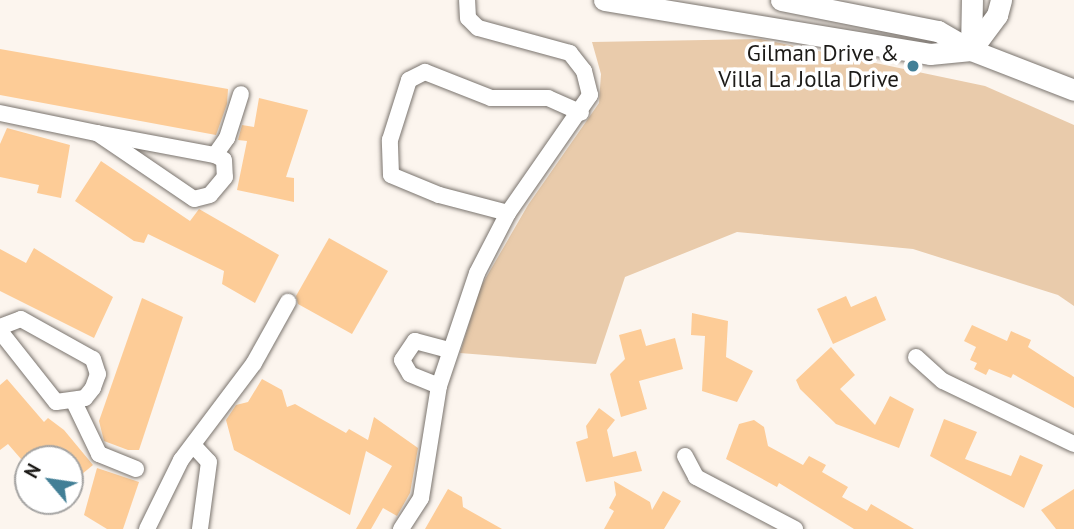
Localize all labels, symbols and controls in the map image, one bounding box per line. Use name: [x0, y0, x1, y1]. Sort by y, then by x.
place label: Gilman Drive & Villa La Jolla Drive: [718, 39, 899, 93]
marker: Gilman Drive & Villa La Jolla Drive: [905, 58, 921, 74]
north arrow: [14, 445, 84, 515]
text: N: [19, 460, 46, 482]

